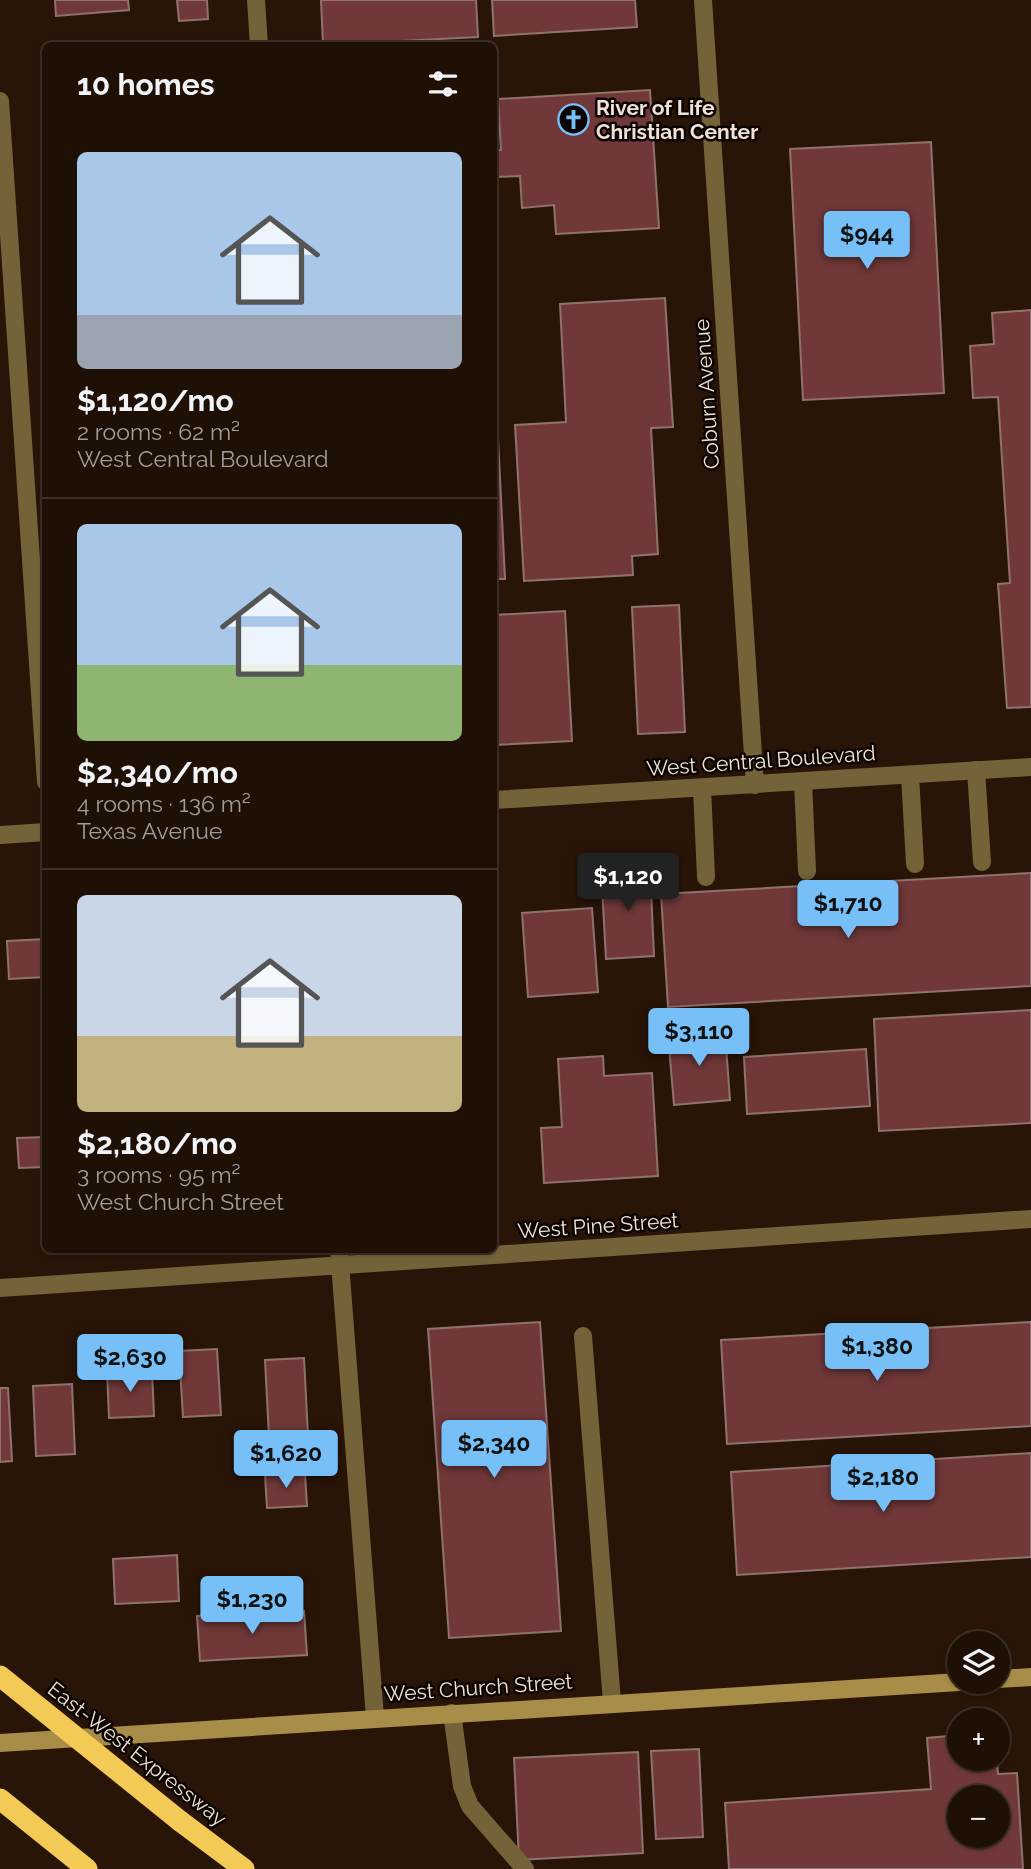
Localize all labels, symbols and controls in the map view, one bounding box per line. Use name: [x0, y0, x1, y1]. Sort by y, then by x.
icon: filters: [424, 65, 462, 103]
text: 10 homes: [77, 67, 214, 102]
place label: River of Life Christian Center: [596, 95, 758, 144]
church icon: River of Life Christian Center: [556, 103, 590, 137]
icon: home: [207, 197, 333, 323]
pin: $944: [826, 212, 908, 271]
text: $944: [840, 220, 894, 247]
street label: Coburn Avenue: [689, 318, 724, 470]
text: $1,120/mo: [77, 383, 234, 418]
text: 2 rooms · 62 m²: [77, 418, 240, 445]
text: West Central Boulevard: [77, 445, 329, 472]
icon: home: [207, 569, 333, 695]
street label: West Central Boulevard: [645, 740, 876, 781]
text: $2,340/mo: [77, 755, 238, 790]
text: 4 rooms · 136 m²: [77, 790, 251, 817]
text: Texas Avenue: [77, 817, 223, 844]
pin: $1,120: [571, 853, 685, 913]
text: $1,120: [593, 862, 663, 889]
pin: $1,710: [791, 880, 905, 940]
text: $1,710: [813, 889, 883, 916]
icon: home: [207, 940, 333, 1066]
pin: $3,110: [642, 1009, 756, 1068]
text: $3,110: [664, 1017, 734, 1044]
text: $2,180/mo: [77, 1126, 237, 1161]
text: 3 rooms · 95 m²: [77, 1161, 240, 1188]
text: West Church Street: [77, 1188, 284, 1215]
street label: West Pine Street: [517, 1207, 679, 1244]
pin: $1,380: [820, 1324, 934, 1383]
text: $1,380: [841, 1332, 913, 1359]
pin: $2,630: [73, 1334, 187, 1394]
text: $2,630: [93, 1343, 167, 1370]
pin: $2,340: [437, 1420, 551, 1480]
text: $2,340: [458, 1429, 530, 1456]
pin: $1,620: [229, 1430, 343, 1490]
text: $1,620: [250, 1439, 322, 1466]
pin: $2,180: [826, 1454, 940, 1514]
text: $2,180: [847, 1463, 919, 1490]
pin: $1,230: [195, 1576, 309, 1636]
text: $1,230: [216, 1585, 288, 1612]
map controls: [947, 1631, 1010, 1848]
button: layers: [947, 1631, 1010, 1694]
street label: West Church Street: [383, 1668, 573, 1707]
street label: East-West Expressway: [43, 1676, 232, 1831]
button: +: [947, 1708, 1010, 1771]
button: −: [947, 1785, 1010, 1848]

